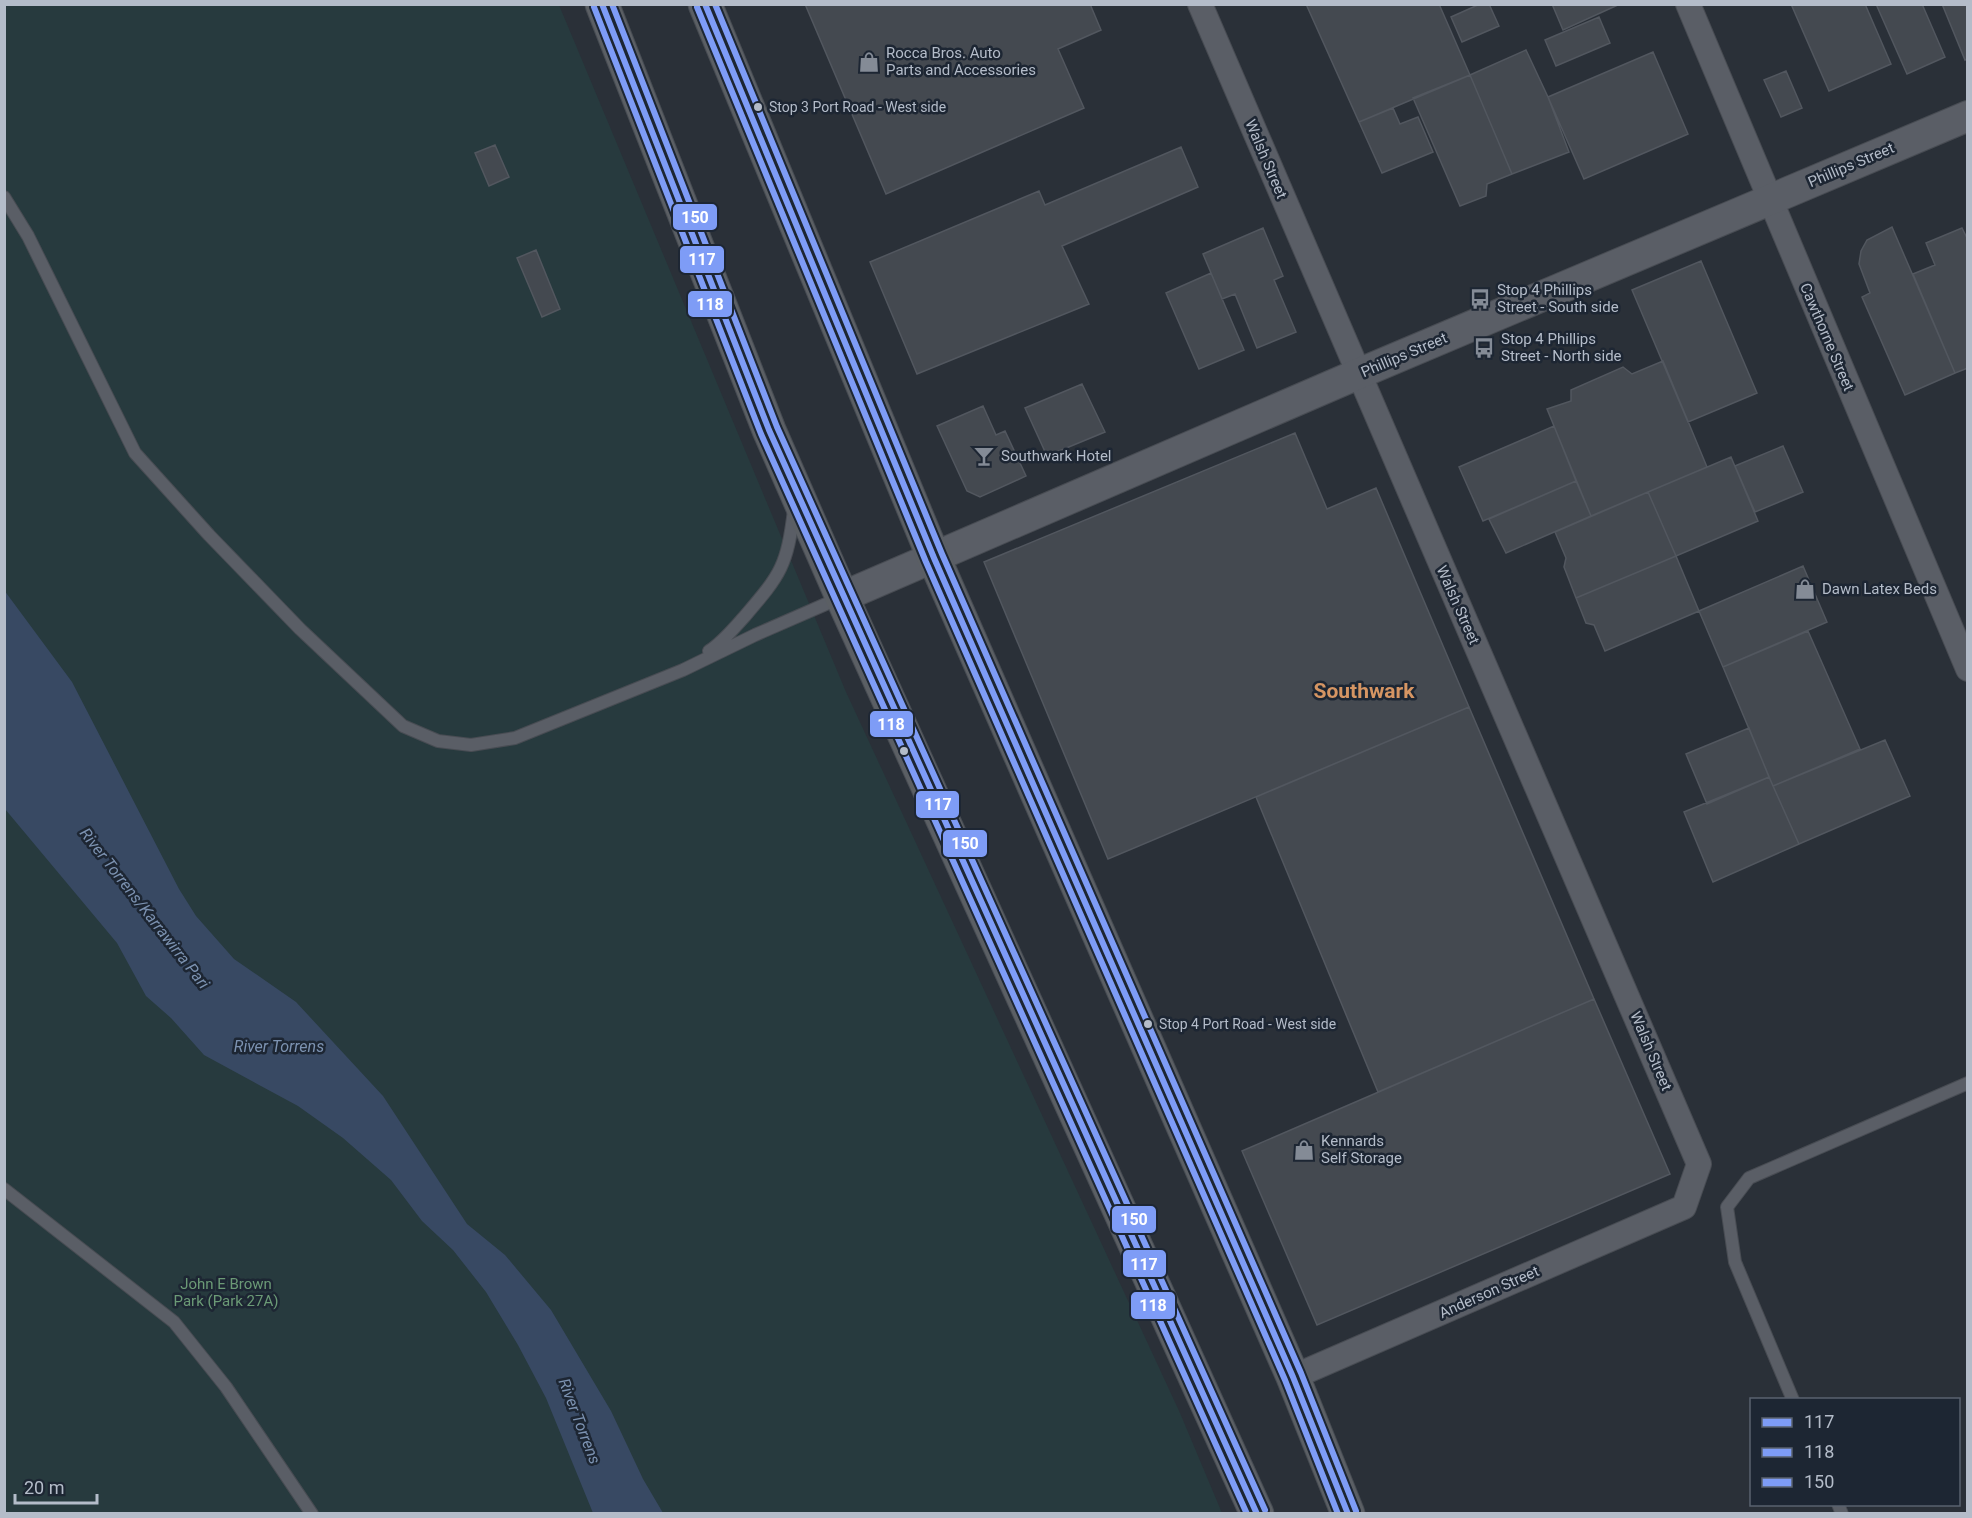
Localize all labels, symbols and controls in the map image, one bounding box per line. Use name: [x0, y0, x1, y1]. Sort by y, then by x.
place label: Rocca Bros. Auto Parts and Accessories: [886, 44, 1036, 79]
shop icon: Rocca Bros. Auto Parts and Accessories: [857, 50, 881, 74]
place label: Stop 3 Port Road - West side: [769, 99, 946, 115]
marker: Stop 3 Port Road - West side: [752, 101, 764, 113]
street label: Walsh Street: [1241, 117, 1291, 201]
street label: Phillips Street: [1805, 139, 1897, 191]
line badge: 150: [672, 203, 718, 231]
text: 150: [681, 208, 709, 227]
line badge: 117: [679, 245, 725, 274]
text: 117: [688, 250, 716, 269]
street label: Cawthorne Street: [1796, 280, 1858, 394]
place label: Stop 4 Phillips Street - South side: [1497, 281, 1619, 316]
bus stop icon: Stop 4 Phillips Street - South side: [1468, 287, 1492, 311]
line badge: 118: [687, 290, 733, 318]
text: 118: [696, 295, 724, 314]
street label: Phillips Street: [1358, 329, 1450, 381]
place label: Stop 4 Phillips Street - North side: [1501, 330, 1622, 365]
bus stop icon: Stop 4 Phillips Street - North side: [1472, 336, 1496, 360]
bar icon: Southwark Hotel: [972, 444, 996, 468]
place label: Southwark Hotel: [1001, 447, 1112, 465]
street label: Walsh Street: [1433, 563, 1483, 647]
shop icon: Dawn Latex Beds: [1793, 577, 1817, 601]
place label: Dawn Latex Beds: [1822, 580, 1937, 598]
district label: Southwark: [1314, 679, 1415, 703]
line badge: 118: [869, 710, 914, 738]
text: 118: [877, 715, 905, 734]
unlabelled marker: [898, 745, 910, 757]
line badge: 117: [915, 790, 960, 819]
text: 117: [924, 795, 952, 814]
water label: River Torrens/Karrawirra Pari: [76, 824, 213, 993]
line badge: 150: [942, 829, 988, 858]
text: 150: [951, 834, 979, 853]
street label: Walsh Street: [1626, 1009, 1676, 1093]
place label: Stop 4 Port Road - West side: [1159, 1016, 1336, 1032]
marker: Stop 4 Port Road - West side: [1142, 1018, 1154, 1030]
water label: River Torrens: [234, 1037, 324, 1056]
place label: Kennards Self Storage: [1321, 1132, 1402, 1167]
shop icon: Kennards Self Storage: [1292, 1138, 1316, 1162]
line badge: 150: [1111, 1205, 1157, 1234]
text: 150: [1120, 1210, 1148, 1229]
line badge: 117: [1122, 1249, 1167, 1278]
text: 117: [1130, 1255, 1158, 1274]
street label: Anderson Street: [1436, 1262, 1542, 1322]
park label: John E Brown Park (Park 27A): [174, 1275, 278, 1310]
line badge: 118: [1130, 1291, 1176, 1320]
text: 118: [1139, 1296, 1167, 1315]
water label: River Torrens: [554, 1376, 605, 1467]
legend: [1750, 1398, 1960, 1506]
text: 117: [1804, 1411, 1834, 1432]
text: 118: [1804, 1441, 1834, 1462]
scale bar: [15, 1467, 98, 1505]
text: 150: [1804, 1471, 1834, 1492]
text: 20 m: [24, 1477, 64, 1498]

